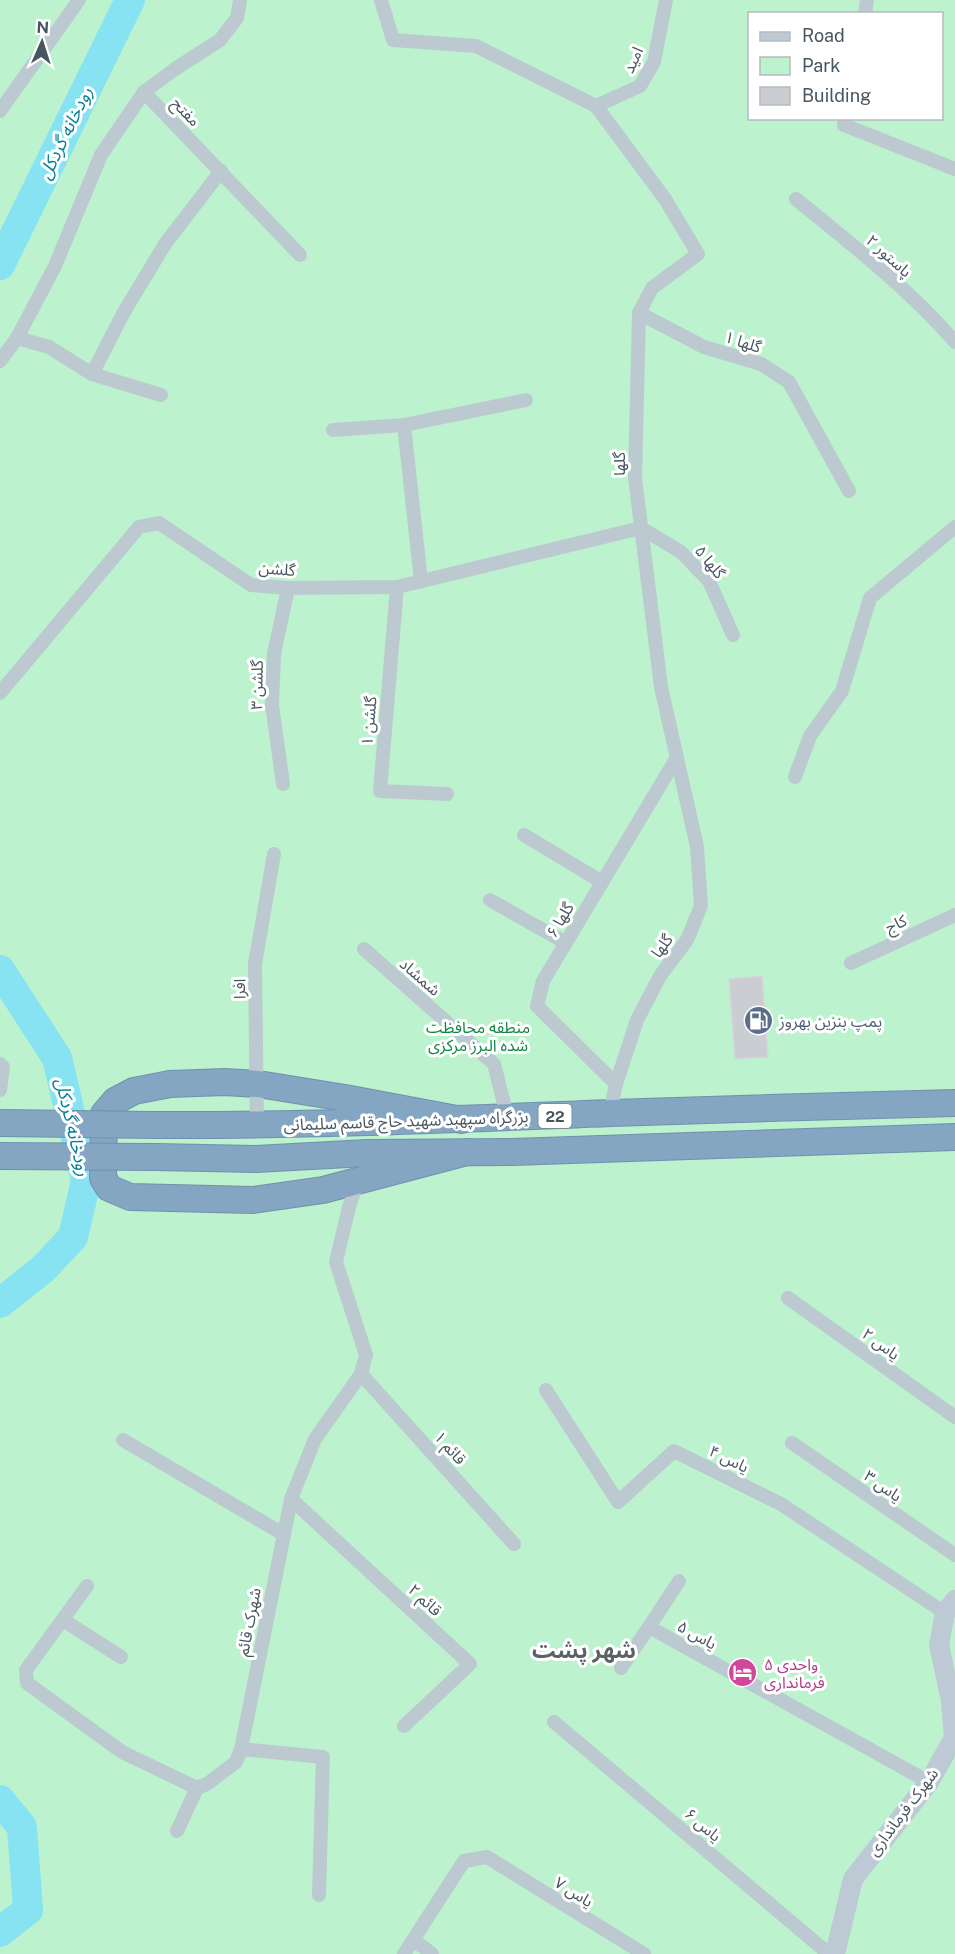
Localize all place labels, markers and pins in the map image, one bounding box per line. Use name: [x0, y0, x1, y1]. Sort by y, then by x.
fuel station icon: پمپ بنزین بهروز: [742, 1005, 774, 1037]
place label: پمپ بنزین بهروز: [778, 1012, 882, 1032]
place label: ۵ واحدی فرمانداری: [764, 1655, 825, 1692]
hotel icon: ۵ واحدی فرمانداری: [727, 1657, 759, 1689]

